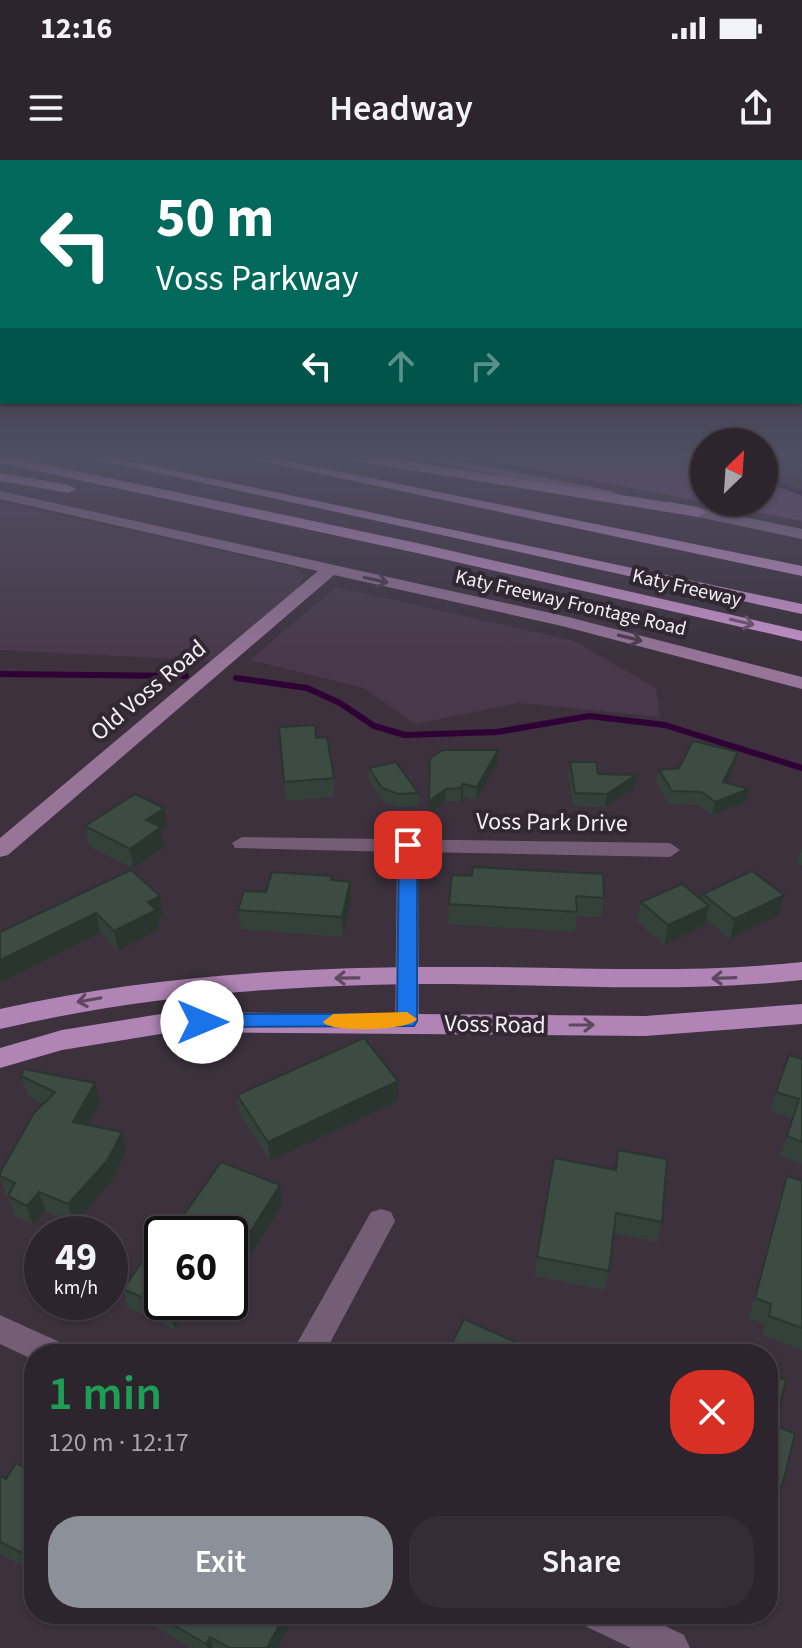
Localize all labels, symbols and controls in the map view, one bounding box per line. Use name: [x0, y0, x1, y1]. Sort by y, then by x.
text: 12:16: [40, 7, 112, 50]
text: Headway: [329, 83, 473, 134]
icon: menu: [24, 86, 68, 130]
icon: share: [734, 86, 778, 130]
text: 50 m: [156, 179, 274, 258]
icon: left: [24, 192, 128, 296]
text: Voss Parkway: [156, 253, 359, 304]
icon: left: [295, 344, 339, 388]
icon: ahead: [379, 344, 423, 388]
icon: right: [463, 344, 507, 388]
north arrow: [690, 428, 778, 516]
map controls: [690, 428, 778, 516]
street label: Katy Freeway: [629, 562, 745, 614]
street label: Katy Freeway Frontage Road: [452, 563, 689, 643]
one-way arrow: [363, 573, 389, 588]
one-way arrow: [729, 616, 754, 631]
street label: Old Voss Road: [83, 631, 214, 749]
one-way arrow: [617, 631, 642, 646]
street label: Voss Park Drive: [476, 804, 628, 841]
pin: [374, 811, 442, 879]
icon: arrive: [386, 823, 430, 867]
one-way arrow: [334, 970, 361, 985]
one-way arrow: [711, 971, 738, 986]
position arrow: [160, 980, 244, 1064]
one-way arrow: [76, 993, 102, 1008]
street label: Voss Road: [444, 1006, 546, 1043]
one-way arrow: [568, 1017, 595, 1033]
speed limit sign: 60: [144, 1216, 248, 1320]
text: 49: [55, 1229, 97, 1286]
text: km/h: [54, 1274, 98, 1302]
text: 1 min: [48, 1360, 162, 1428]
button: close: [670, 1370, 754, 1454]
text: 120 m · 12:17: [48, 1424, 189, 1461]
button: Exit: [48, 1516, 393, 1608]
button: Share: [409, 1516, 754, 1608]

